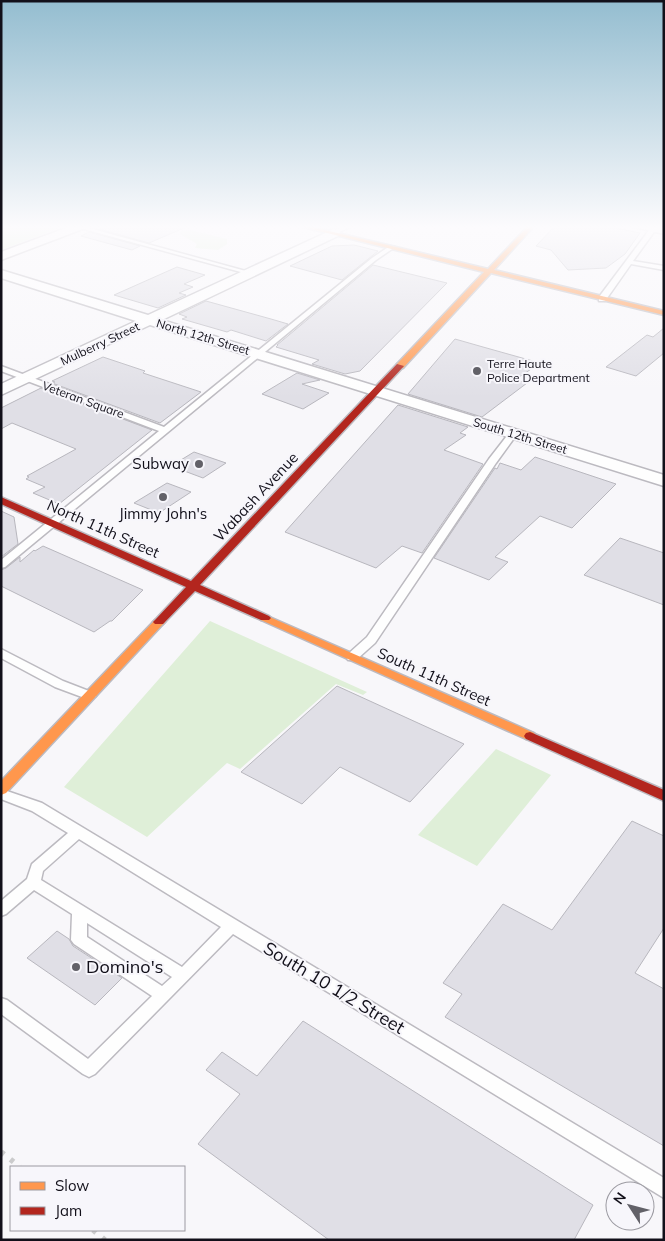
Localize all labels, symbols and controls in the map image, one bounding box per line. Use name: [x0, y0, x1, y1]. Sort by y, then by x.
street label: North 12th Street: [155, 315, 252, 358]
street label: Mulberry Street: [58, 319, 142, 368]
place label: Terre Haute Police Department: [487, 356, 590, 385]
marker: Terre Haute Police Department: [471, 365, 483, 377]
street label: Veteran Square: [40, 378, 126, 421]
street label: South 12th Street: [471, 414, 569, 457]
street label: Wabash Avenue: [209, 448, 302, 545]
place label: Subway: [132, 454, 189, 473]
marker: Subway: [193, 458, 205, 470]
marker: Jimmy John's: [157, 491, 169, 503]
street label: North 11th Street: [44, 495, 162, 562]
place label: Jimmy John's: [119, 504, 207, 523]
street label: South 11th Street: [375, 643, 494, 710]
street label: South 10 1/2 Street: [259, 936, 409, 1039]
place label: Domino's: [86, 955, 164, 978]
marker: Domino's: [70, 961, 82, 973]
legend: [10, 1166, 185, 1231]
text: Slow: [55, 1176, 89, 1195]
north arrow: [605, 1181, 655, 1231]
text: N: [609, 1189, 630, 1208]
text: Jam: [55, 1201, 82, 1220]

